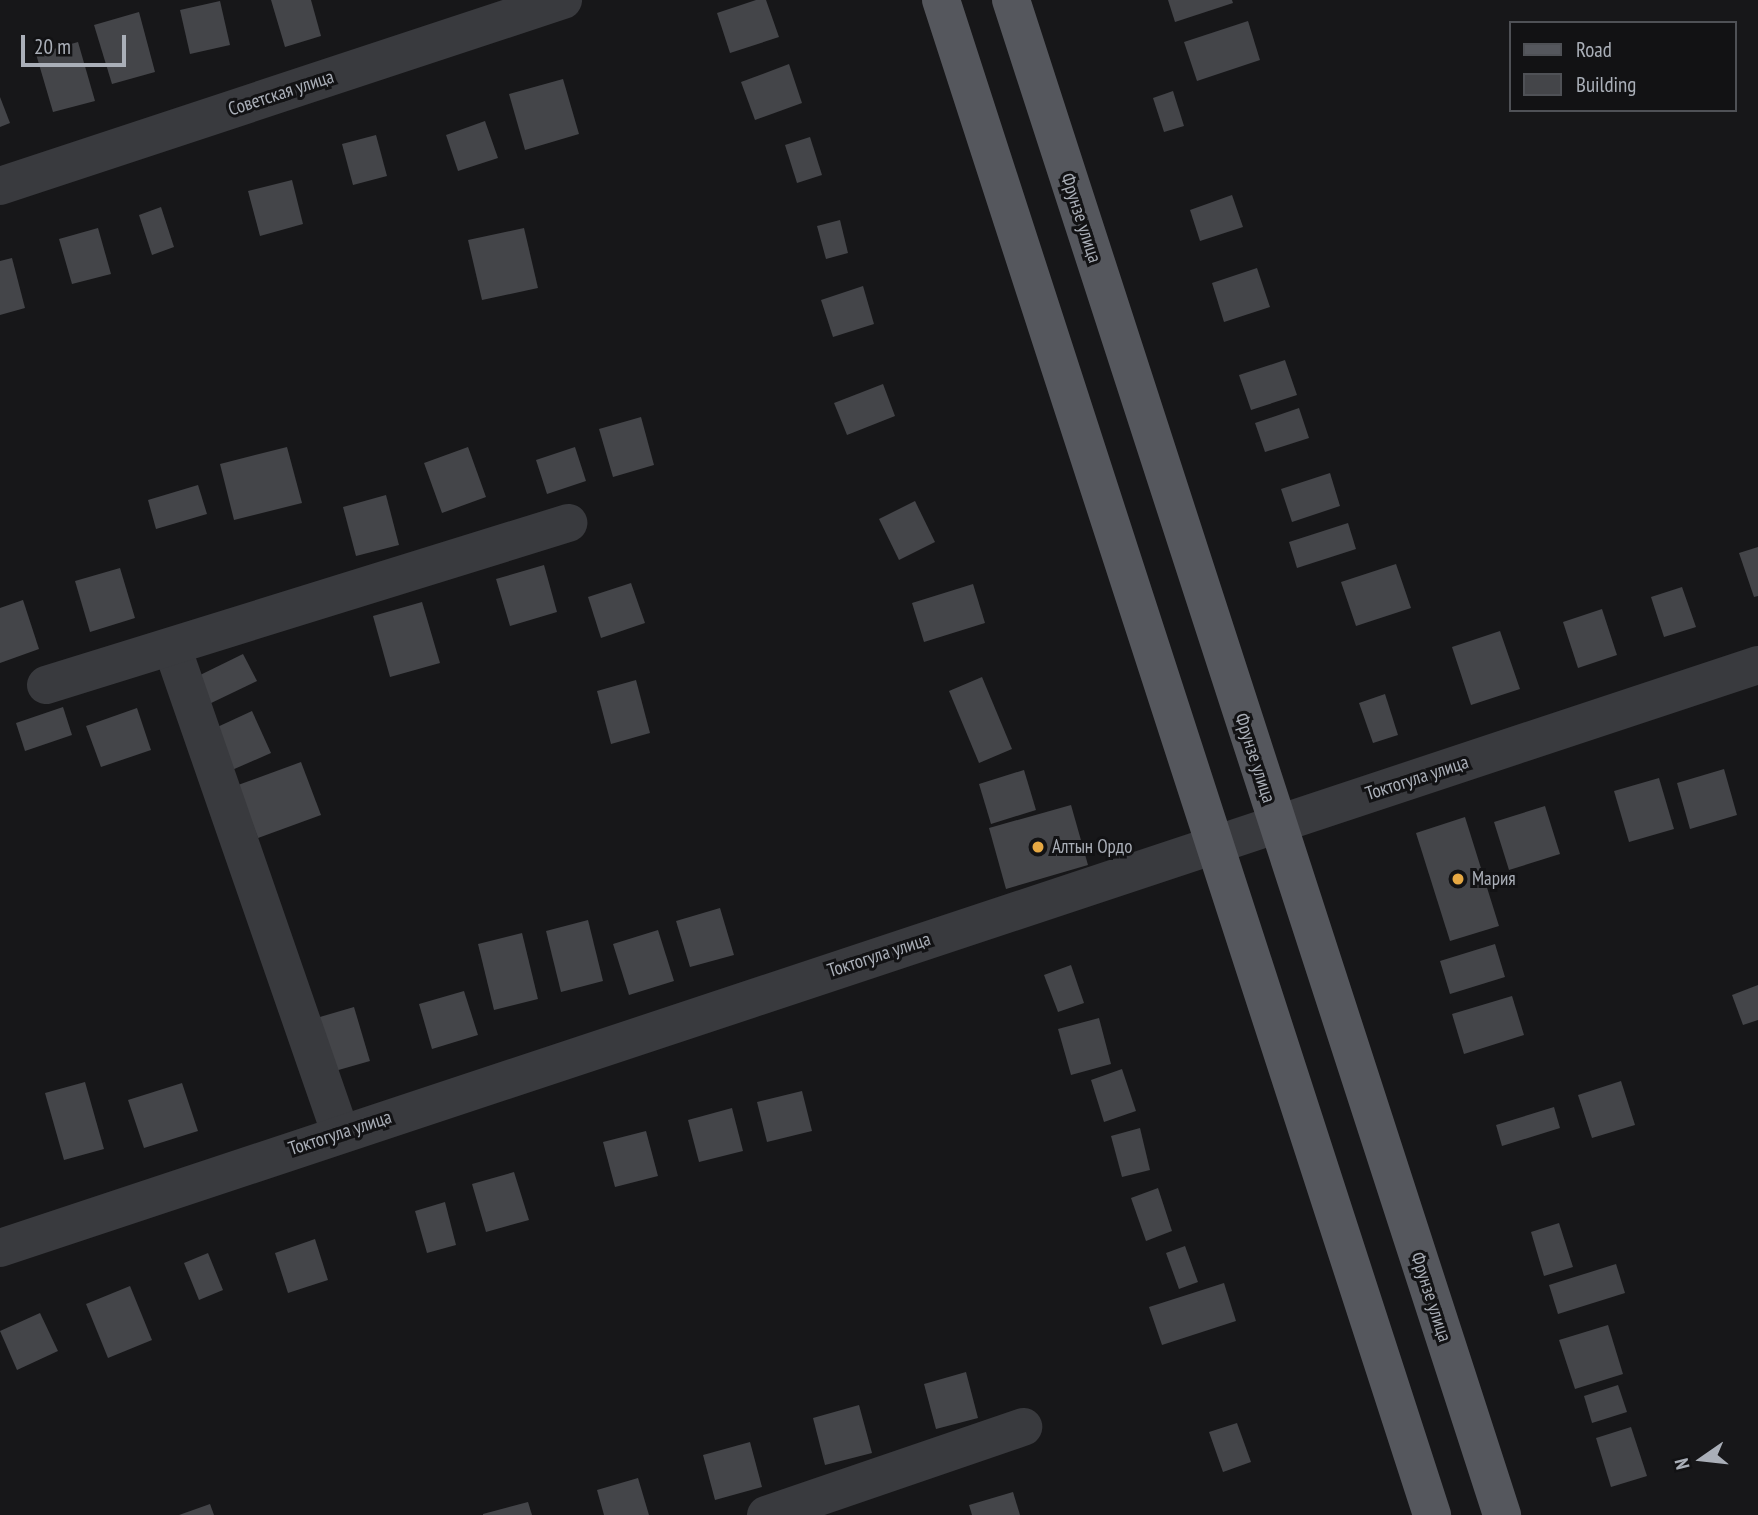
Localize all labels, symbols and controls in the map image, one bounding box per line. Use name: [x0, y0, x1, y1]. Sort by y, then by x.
scale bar: [24, 21, 130, 65]
legend: [1510, 21, 1737, 112]
text: 20 m: [34, 33, 71, 60]
text: Road: [1576, 36, 1612, 63]
street label: Советская улица: [225, 65, 337, 121]
text: Building: [1576, 71, 1636, 98]
street label: Фрунзе улица: [1056, 170, 1106, 266]
street label: Фрунзе улица: [1230, 710, 1280, 806]
street label: Токтогула улица: [1363, 751, 1471, 805]
place label: Алтын Ордо: [1052, 836, 1132, 858]
marker: Алтын Ордо: [1030, 839, 1046, 855]
place label: Мария: [1472, 868, 1516, 890]
marker: Мария: [1450, 871, 1466, 887]
street label: Токтогула улица: [825, 928, 933, 982]
street label: Токтогула улица: [286, 1106, 394, 1160]
street label: Фрунзе улица: [1406, 1249, 1456, 1345]
north arrow: [1667, 1424, 1737, 1494]
text: N: [1669, 1456, 1695, 1472]

